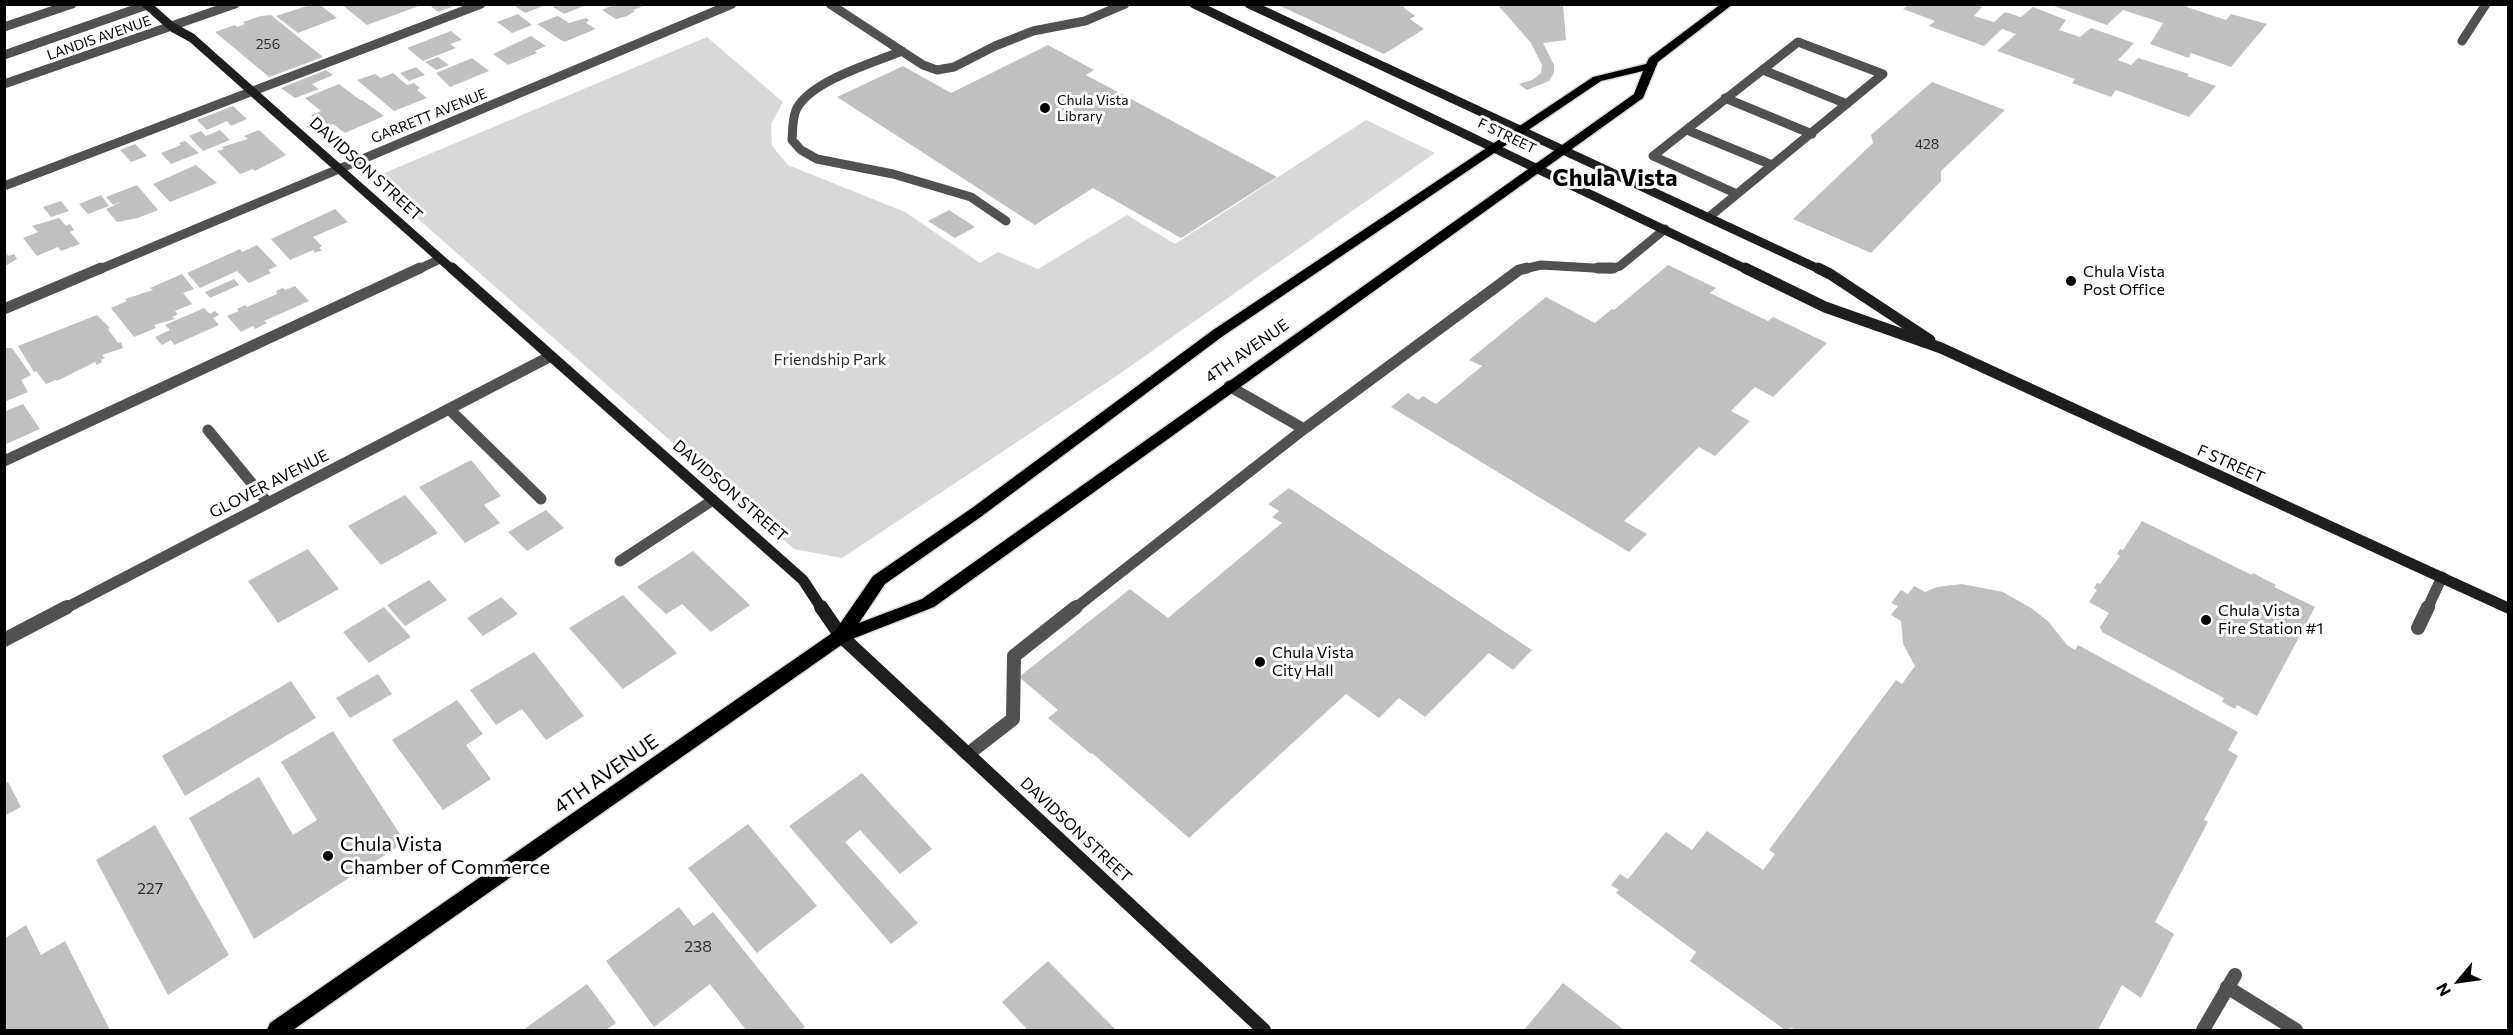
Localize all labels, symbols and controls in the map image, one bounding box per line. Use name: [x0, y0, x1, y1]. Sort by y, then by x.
street label: LANDIS AVENUE: [45, 12, 153, 64]
house number: 256: [256, 36, 280, 52]
street label: GARRETT AVENUE: [369, 85, 489, 147]
place label: Chula Vista Library: [1057, 92, 1129, 124]
marker: Chula Vista Library: [1038, 101, 1052, 115]
street label: DAVIDSON STREET: [306, 113, 426, 225]
street label: F STREET: [1475, 115, 1539, 157]
house number: 428: [1915, 136, 1939, 152]
district label: Chula Vista: [1552, 164, 1678, 192]
place label: Chula Vista Post Office: [2083, 262, 2165, 300]
marker: Chula Vista Post Office: [2064, 274, 2078, 288]
street label: 4TH AVENUE: [1201, 315, 1293, 387]
park label: Friendship Park: [774, 350, 886, 370]
street label: DAVIDSON STREET: [669, 436, 791, 546]
street label: F STREET: [2194, 441, 2268, 487]
street label: GLOVER AVENUE: [206, 446, 332, 522]
place label: Chula Vista Fire Station #1: [2218, 601, 2323, 639]
marker: Chula Vista Fire Station #1: [2199, 613, 2213, 627]
place label: Chula Vista City Hall: [1272, 643, 1354, 681]
marker: Chula Vista City Hall: [1253, 655, 1267, 669]
street label: 4TH AVENUE: [549, 729, 663, 819]
street label: DAVIDSON STREET: [1016, 773, 1136, 887]
place label: Chula Vista Chamber of Commerce: [340, 832, 550, 879]
marker: Chula Vista Chamber of Commerce: [321, 849, 335, 863]
house number: 227: [137, 879, 163, 899]
house number: 238: [684, 937, 712, 957]
north arrow: [2429, 951, 2489, 1011]
text: N: [2432, 980, 2454, 1000]

